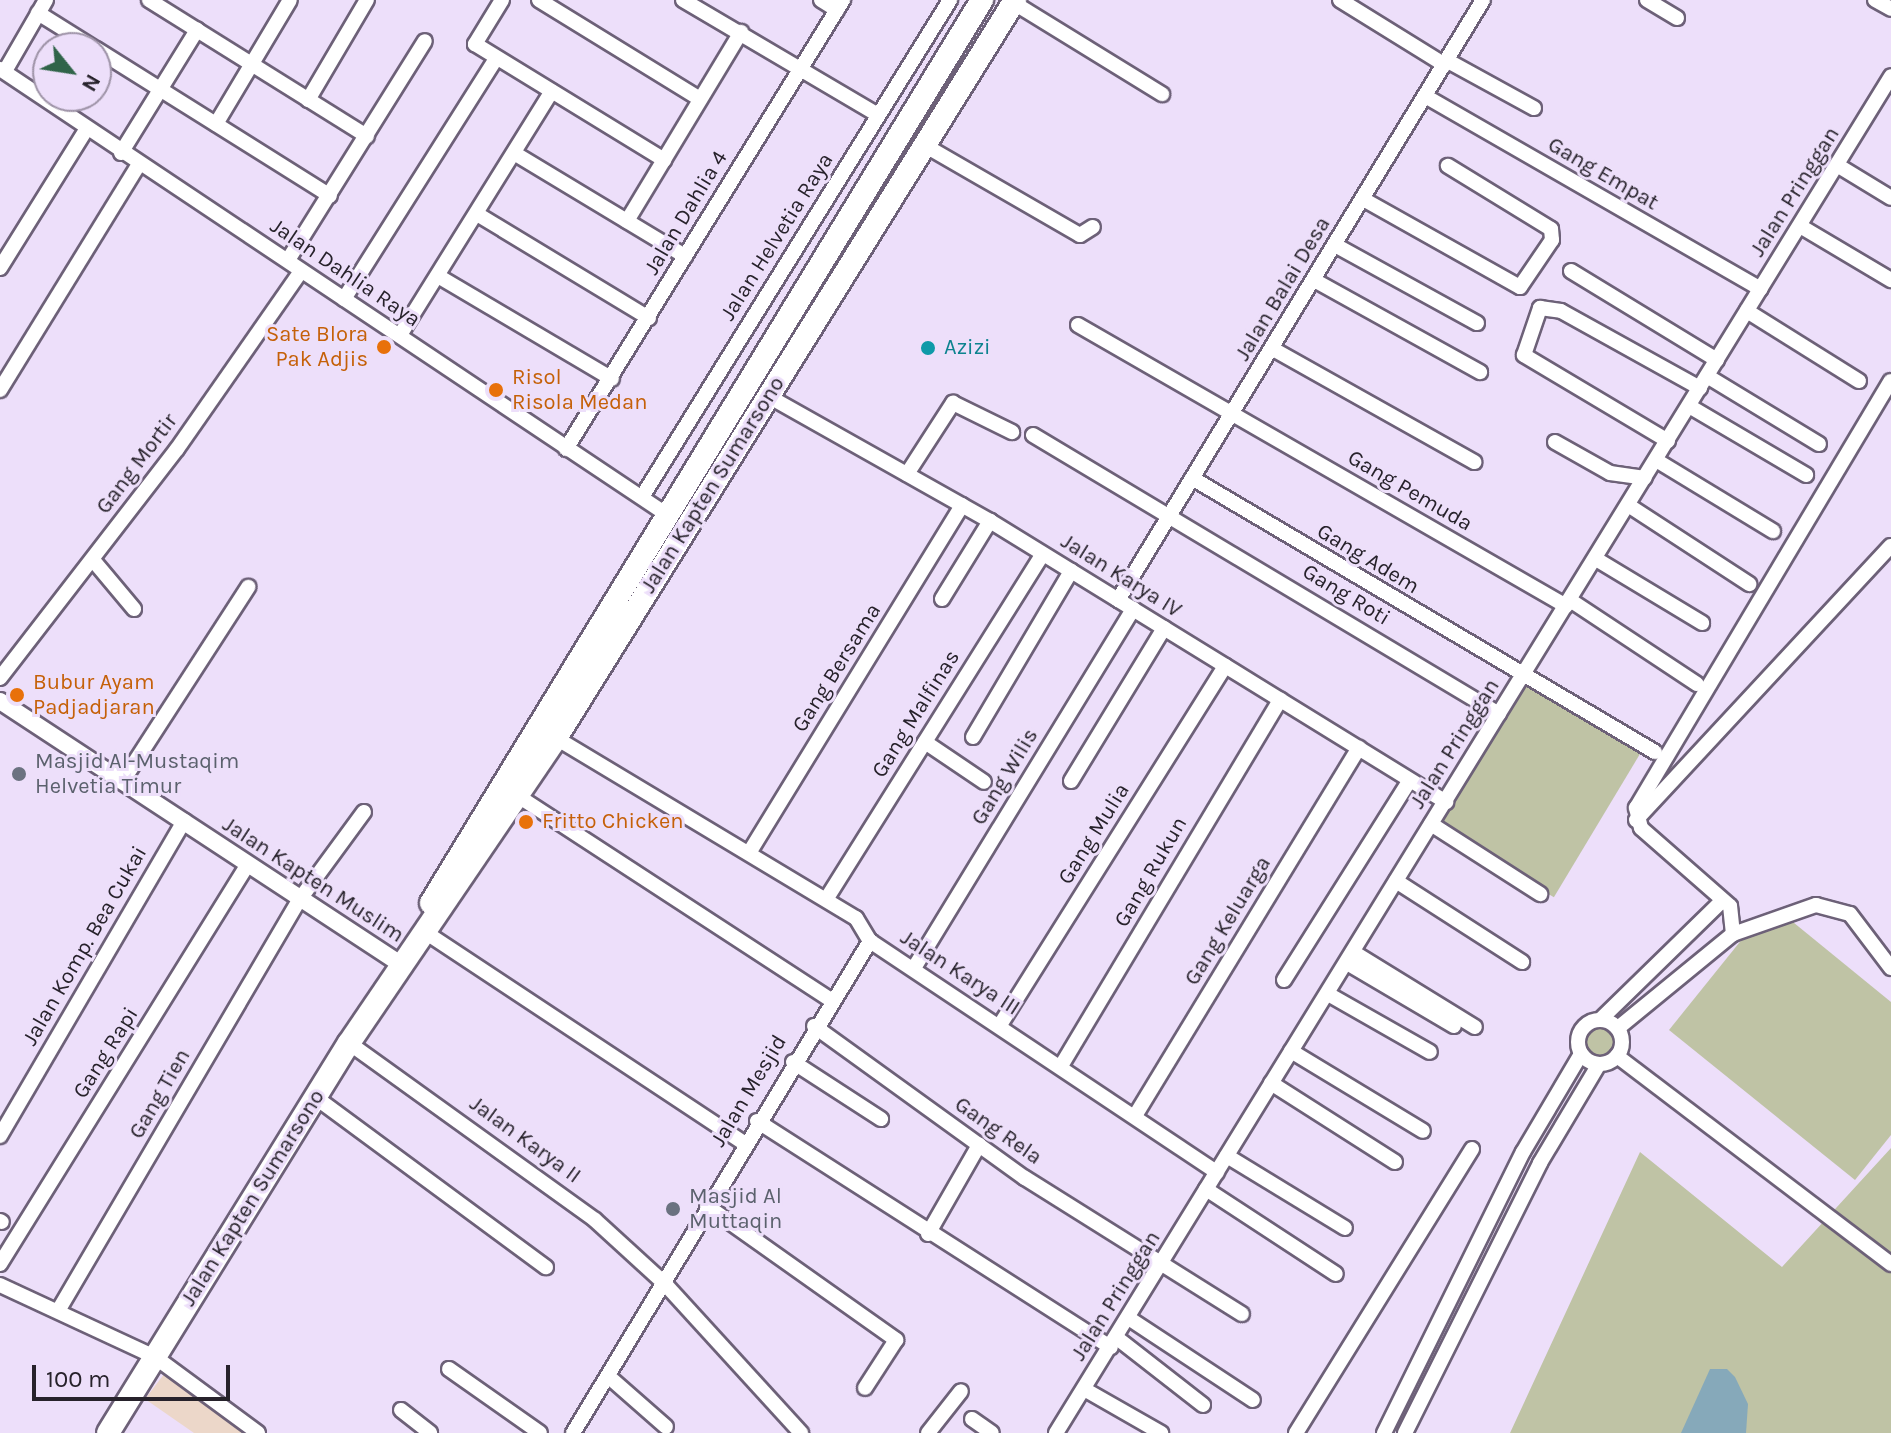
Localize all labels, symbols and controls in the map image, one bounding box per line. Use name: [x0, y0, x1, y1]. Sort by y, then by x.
north arrow: [32, 32, 112, 112]
text: N: [76, 70, 106, 96]
street label: Jalan Pringgan: [1745, 122, 1845, 262]
street label: Gang Empat: [1543, 132, 1663, 216]
street label: Jalan Dahlia 4: [639, 146, 733, 280]
street label: Jalan Helvetia Raya: [715, 148, 839, 326]
street label: Jalan Balai Desa: [1230, 212, 1336, 366]
street label: Jalan Dahlia Raya: [265, 213, 425, 333]
place label: Sate Blora Pak Adjis: [266, 321, 368, 372]
place label: Azizi: [944, 335, 991, 361]
marker: Sate Blora Pak Adjis: [375, 338, 393, 356]
marker: Azizi: [919, 339, 937, 357]
place label: Risol Risola Medan: [512, 364, 647, 416]
street label: Jalan Kapten Sumarsono: [635, 372, 791, 598]
marker: Risol Risola Medan: [487, 381, 505, 399]
street label: Gang Mortir: [91, 409, 183, 519]
street label: Gang Pemuda: [1343, 445, 1477, 537]
street label: Gang Adem: [1312, 518, 1424, 600]
street label: Jalan Karya IV: [1056, 528, 1186, 624]
street label: Gang Roti: [1297, 559, 1395, 631]
street label: Gang Bersama: [787, 599, 887, 737]
street label: Gang Malfinas: [866, 645, 966, 783]
place label: Bubur Ayam Padjadjaran: [33, 669, 155, 720]
street label: Jalan Pringgan: [1405, 674, 1505, 814]
marker: Bubur Ayam Padjadjaran: [8, 686, 26, 704]
street label: Gang Wilis: [966, 724, 1044, 830]
place label: Masjid Al-Mustaqim Helvetia Timur: [35, 748, 239, 800]
marker: Masjid Al-Mustaqim Helvetia Timur: [10, 765, 28, 783]
street label: Gang Mulia: [1053, 779, 1135, 889]
place label: Fritto Chicken: [542, 809, 683, 835]
street label: Jalan Kapten Muslim: [217, 811, 409, 949]
street label: Gang Rukun: [1109, 812, 1193, 932]
marker: Fritto Chicken: [517, 813, 535, 831]
street label: Jalan Komp. Bea Cukai: [17, 842, 153, 1050]
street label: Gang Keluarga: [1179, 852, 1277, 990]
street label: Jalan Karya III: [895, 925, 1025, 1021]
street label: Gang Rapi: [68, 1003, 144, 1103]
street label: Jalan Mesjid: [705, 1030, 793, 1152]
street label: Gang Tien: [124, 1044, 196, 1144]
street label: Jalan Kapten Sumarsono: [175, 1085, 331, 1311]
street label: Jalan Karya II: [464, 1091, 586, 1189]
street label: Gang Rela: [949, 1091, 1047, 1171]
place label: Masjid Al Muttaqin: [689, 1183, 782, 1234]
marker: Masjid Al Muttaqin: [664, 1200, 682, 1218]
street label: Jalan Pringgan: [1066, 1226, 1166, 1366]
scale bar: [36, 1349, 234, 1399]
text: 100 m: [46, 1365, 111, 1393]

